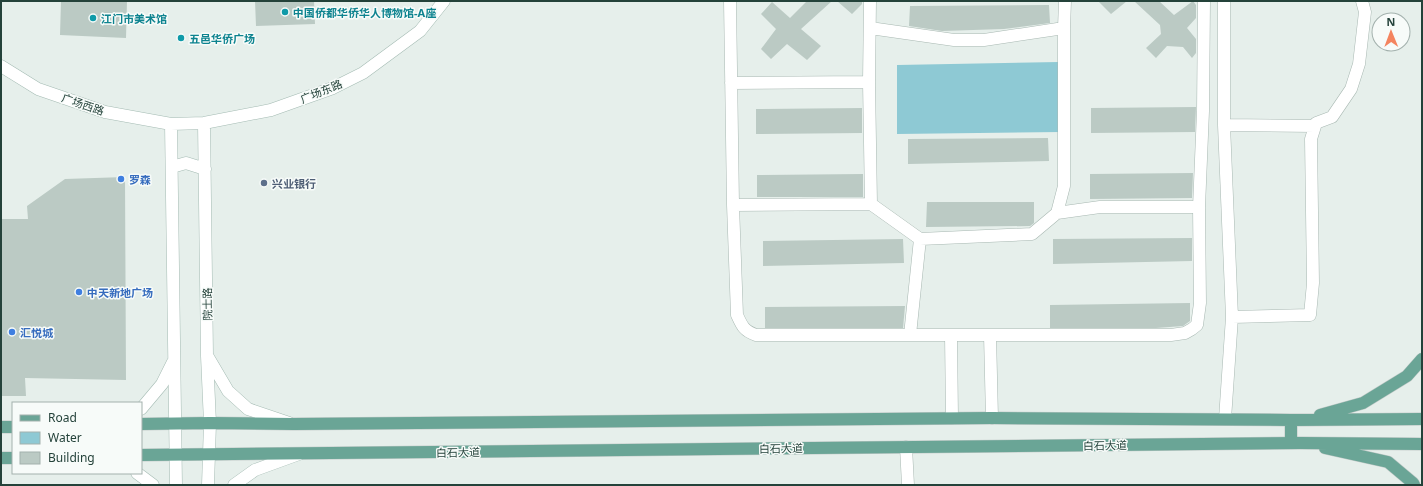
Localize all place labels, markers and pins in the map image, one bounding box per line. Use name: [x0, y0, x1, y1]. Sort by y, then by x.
place label: 中国侨都华侨华人博物馆-A座: [293, 5, 436, 20]
marker: 中国侨都华侨华人博物馆-A座: [280, 7, 290, 17]
place label: 江门市美术馆: [101, 11, 167, 26]
marker: 江门市美术馆: [88, 13, 98, 23]
place label: 五邑华侨广场: [189, 31, 255, 46]
marker: 五邑华侨广场: [176, 33, 186, 43]
place label: 罗森: [129, 172, 151, 187]
marker: 罗森: [116, 174, 126, 184]
place label: 兴业银行: [272, 176, 316, 191]
marker: 兴业银行: [259, 178, 269, 188]
place label: 中天新地广场: [87, 285, 153, 300]
marker: 中天新地广场: [74, 287, 84, 297]
place label: 汇悦城: [20, 325, 54, 340]
marker: 汇悦城: [7, 327, 17, 337]

